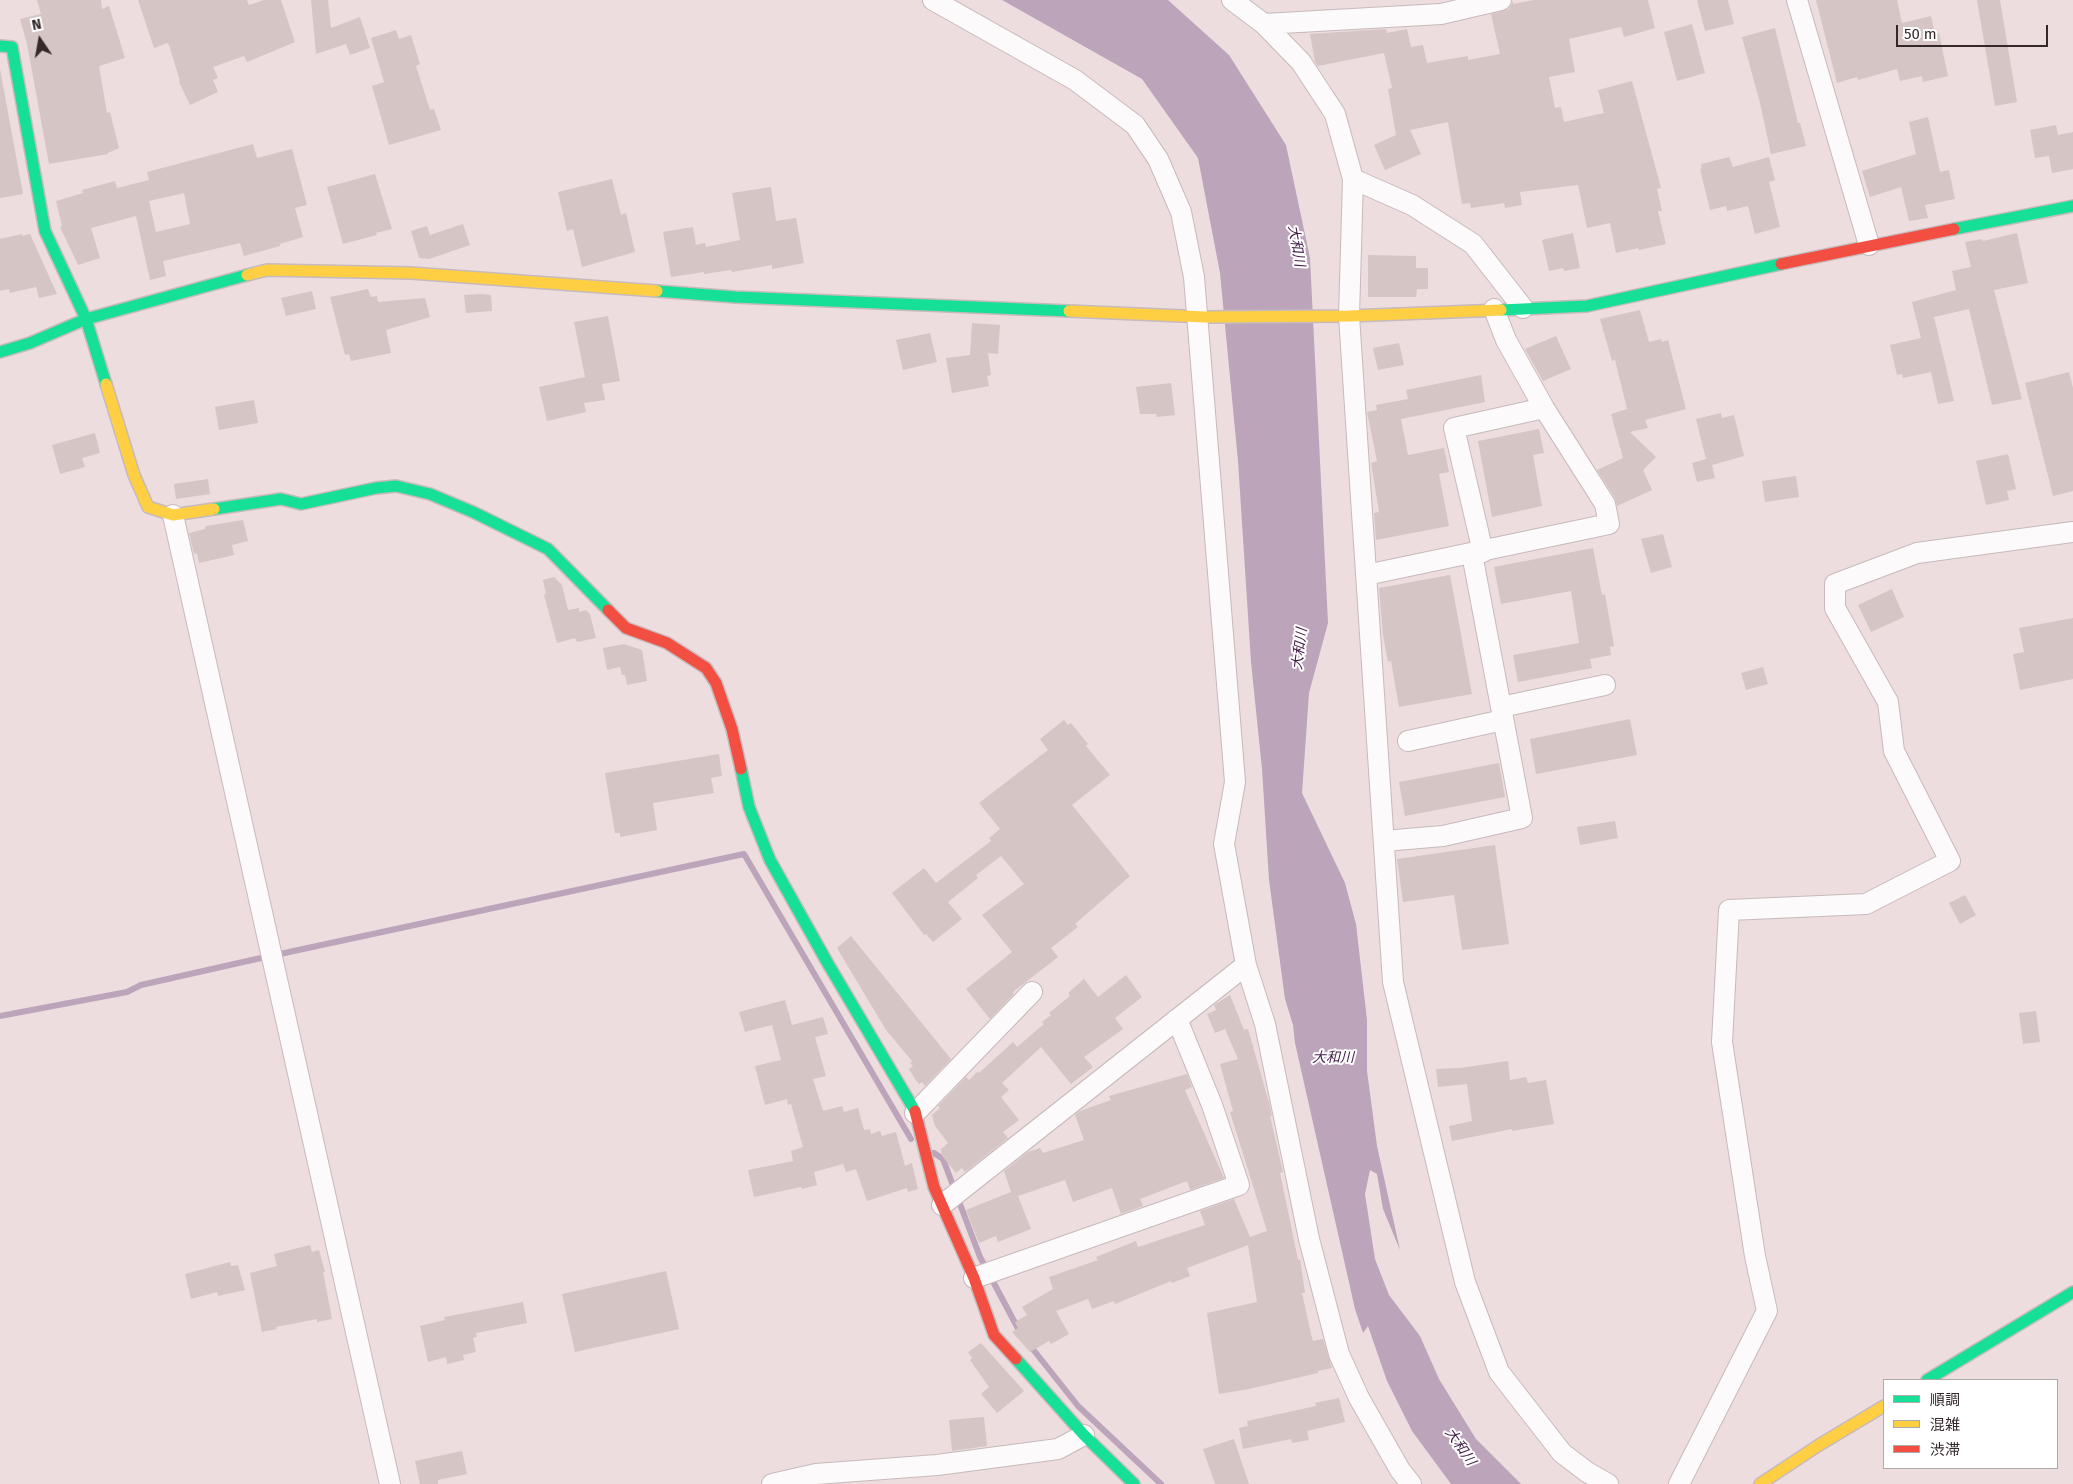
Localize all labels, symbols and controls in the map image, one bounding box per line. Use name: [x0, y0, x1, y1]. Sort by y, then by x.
north arrow: [15, 15, 65, 65]
scale bar: [1898, 15, 2050, 47]
text: N: [30, 16, 43, 34]
text: 50 m: [1904, 25, 1937, 43]
water label: 大和川: [1284, 224, 1308, 268]
water label: 大和川: [1289, 627, 1311, 671]
water label: 大和川: [1312, 1050, 1354, 1066]
legend: [1883, 1379, 2058, 1469]
text: 順調: [1930, 1391, 1960, 1409]
text: 混雑: [1930, 1416, 1960, 1434]
water label: 大和川: [1441, 1425, 1479, 1469]
text: 渋滞: [1930, 1441, 1960, 1459]

